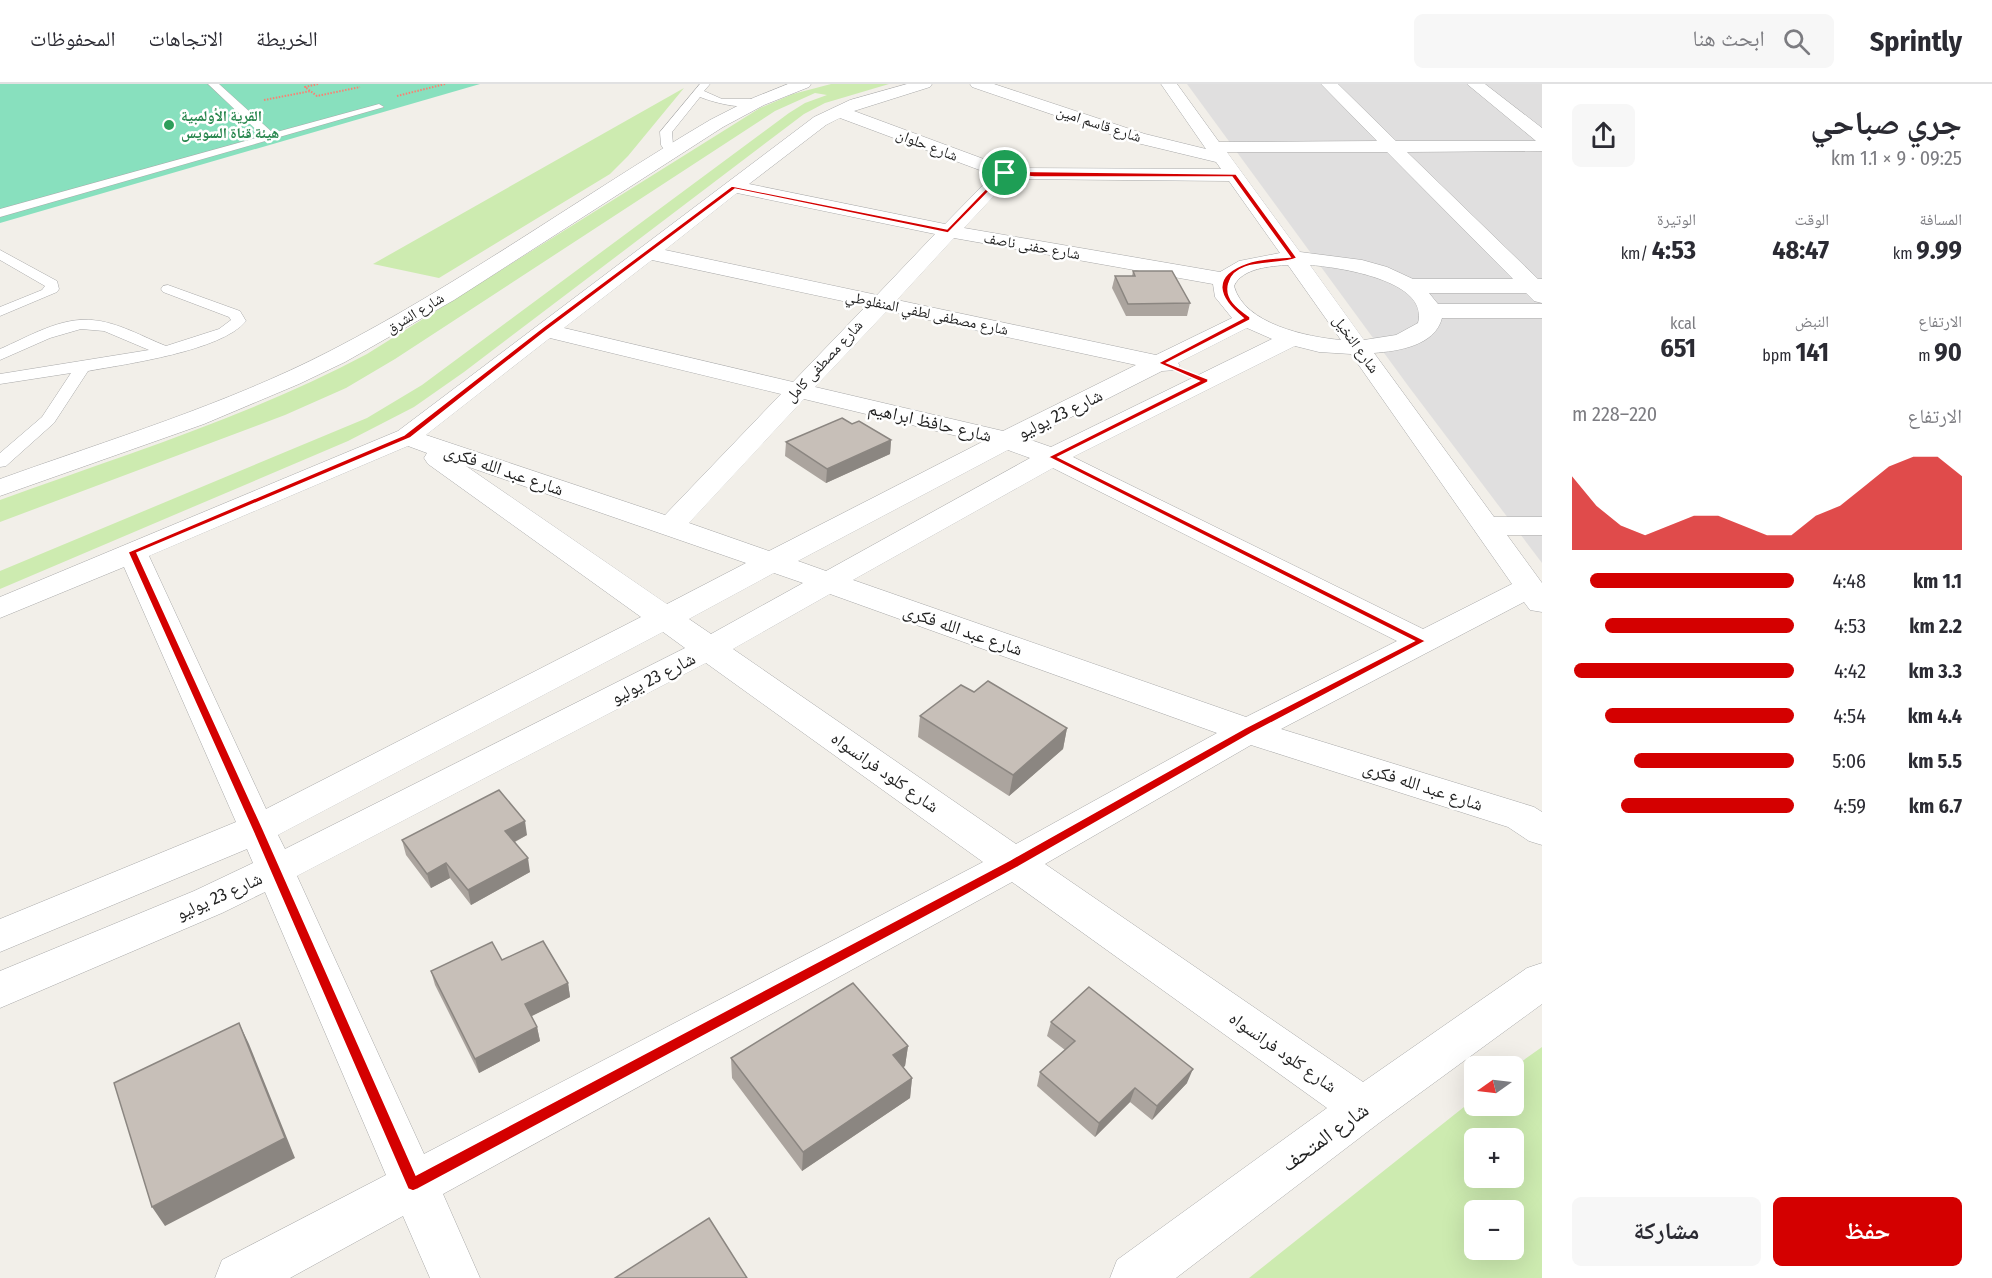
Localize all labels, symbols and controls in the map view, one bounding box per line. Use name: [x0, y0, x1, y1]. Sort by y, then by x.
search box: [1414, 14, 1834, 68]
text: ابحث هنا: [1693, 25, 1765, 52]
icon: search: [1780, 25, 1813, 58]
text: Sprintly: [1870, 25, 1962, 58]
text: المحفوظات: [30, 26, 115, 52]
text: الاتجاهات: [148, 26, 223, 52]
text: الخريطة: [256, 26, 318, 52]
street label: شارع قاسم امين: [1054, 102, 1144, 147]
text: جري صباحي: [1810, 103, 1962, 143]
button: share: [1572, 104, 1635, 167]
place label: القرية الأولمبية هيئة قناة السويس: [181, 107, 279, 142]
marker: القرية الأولمبية هيئة قناة السويس: [162, 118, 176, 132]
street label: شارع حلوان: [893, 125, 961, 166]
text: 09:25 · 9 × 1.1 km: [1831, 146, 1962, 170]
pin: [979, 147, 1030, 198]
icon: arrive: [988, 156, 1021, 189]
text: الوتيرة: [1657, 210, 1696, 229]
text: الوقت: [1795, 210, 1829, 229]
text: المسافة: [1920, 210, 1962, 229]
street label: شارع حفنى ناصف: [982, 229, 1082, 264]
text: 4:53: [1652, 235, 1696, 266]
text: 48:47: [1772, 235, 1829, 266]
text: 9.99: [1916, 235, 1962, 266]
text: /km: [1621, 244, 1652, 263]
text: km: [1893, 244, 1916, 263]
street label: شارع مصطفى لطفي المنفلوطي: [843, 287, 1010, 342]
street label: شارع الشرق: [383, 289, 448, 338]
street label: شارع النخيل: [1328, 311, 1383, 377]
text: النبض: [1795, 312, 1829, 331]
text: الارتفاع: [1918, 312, 1962, 331]
text: kcal: [1670, 314, 1696, 333]
street label: شارع مصطفى كامل: [781, 316, 867, 406]
text: 651: [1660, 333, 1696, 364]
text: 141: [1795, 337, 1829, 368]
text: 90: [1934, 337, 1962, 368]
text: bpm: [1762, 346, 1795, 365]
text: m: [1918, 346, 1934, 365]
street label: شارع 23 يوليو: [1014, 384, 1106, 444]
street label: شارع حافظ ابراهيم: [866, 397, 994, 448]
text: 220–228 m: [1572, 402, 1657, 426]
text: الارتفاع: [1907, 404, 1962, 428]
street label: شارع عبد الله فكرى: [441, 439, 567, 501]
text: 4:48: [1833, 569, 1866, 593]
text: 1.1 km: [1913, 569, 1962, 593]
street label: شارع عبد الله فكرى: [900, 599, 1026, 661]
text: 4:53: [1834, 614, 1866, 638]
text: 2.2 km: [1909, 614, 1962, 638]
street label: شارع 23 يوليو: [607, 647, 699, 709]
text: 4:42: [1834, 659, 1866, 683]
text: 3.3 km: [1909, 659, 1962, 683]
text: 4:54: [1833, 704, 1866, 728]
text: 4.4 km: [1908, 704, 1962, 728]
street label: شارع كلود فرانسواه: [827, 727, 943, 817]
text: 5:06: [1832, 749, 1866, 773]
text: 5.5 km: [1908, 749, 1962, 773]
street label: شارع عبد الله فكرى: [1360, 756, 1486, 816]
text: 4:59: [1833, 794, 1866, 818]
text: 6.7 km: [1909, 794, 1962, 818]
street label: شارع 23 يوليو: [172, 867, 266, 925]
street label: شارع كلود فرانسواه: [1225, 1007, 1341, 1097]
north arrow: [1464, 1056, 1524, 1116]
map controls: [1464, 1056, 1524, 1260]
street label: شارع المتحف: [1276, 1097, 1374, 1177]
button: +: [1464, 1128, 1524, 1188]
button: مشاركة: [1572, 1197, 1761, 1266]
button: حفظ: [1773, 1197, 1962, 1266]
button: −: [1464, 1200, 1524, 1260]

